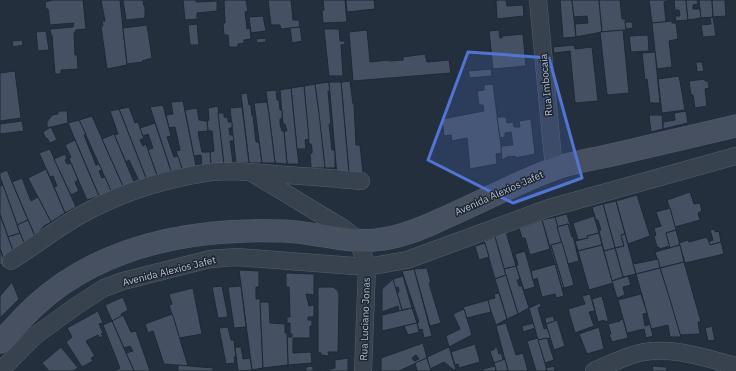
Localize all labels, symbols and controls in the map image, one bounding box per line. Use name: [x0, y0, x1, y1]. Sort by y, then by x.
street label: Rua Imbocaia: [537, 53, 555, 117]
street label: Avenida Alexios Jafet: [453, 167, 546, 218]
street label: Avenida Alexios Jafet: [121, 253, 218, 289]
street label: Rua Luciano Jonas: [357, 277, 373, 361]

